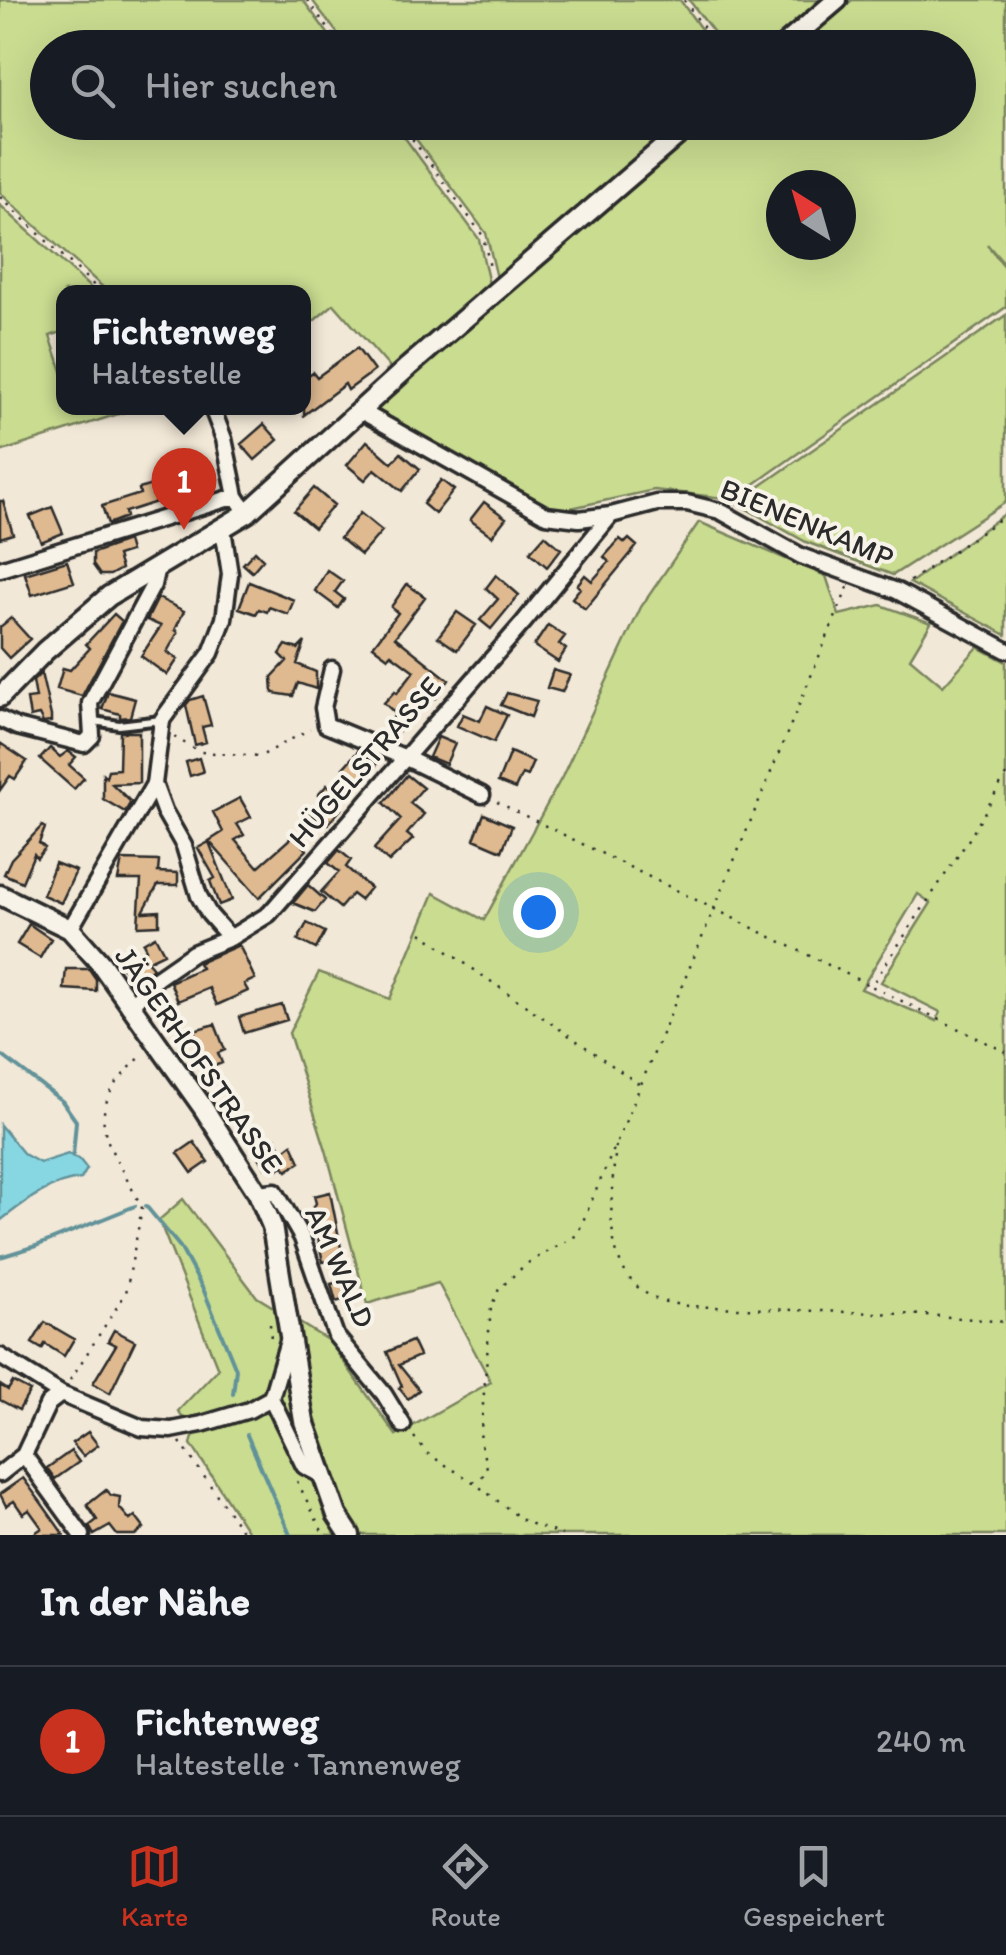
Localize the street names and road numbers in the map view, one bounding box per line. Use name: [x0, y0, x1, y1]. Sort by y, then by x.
street label: BIENENKAMP: [715, 469, 899, 576]
street label: HÜGELSTRASSE: [280, 668, 449, 855]
street label: JÄGERHOFSTRASSE: [107, 939, 292, 1180]
street label: AM WALD: [297, 1200, 384, 1333]

